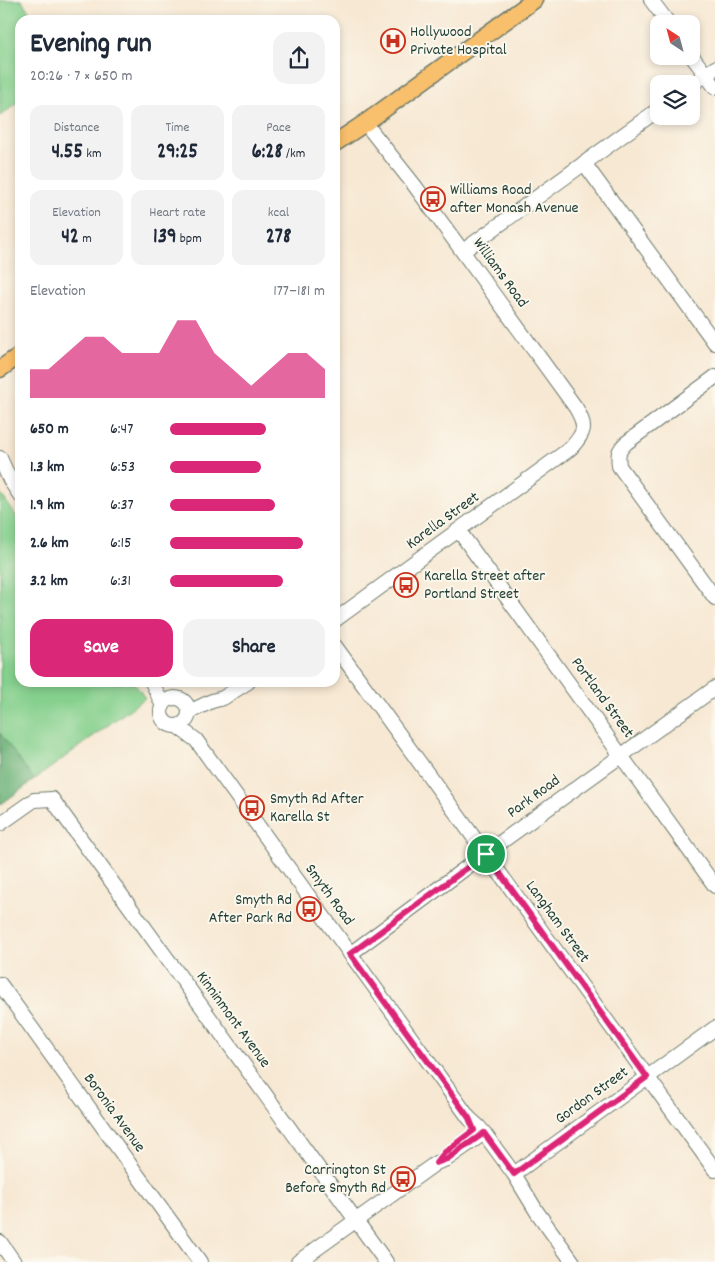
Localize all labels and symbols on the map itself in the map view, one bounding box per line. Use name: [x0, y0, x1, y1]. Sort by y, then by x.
north arrow: [650, 15, 700, 65]
place label: Hollywood Private Hospital: [410, 21, 507, 62]
hospital icon: Hollywood Private Hospital: [380, 28, 406, 54]
place label: Williams Road after Monash Avenue: [450, 179, 579, 220]
bus stop icon: Williams Road after Monash Avenue: [420, 186, 446, 212]
street label: Williams Road: [467, 233, 533, 313]
street label: Karella Street: [402, 487, 484, 555]
place label: Karella Street after Portland Street: [424, 565, 545, 606]
bus stop icon: Karella Street after Portland Street: [393, 572, 419, 598]
street label: Portland Street: [565, 653, 639, 743]
street label: Park Road: [503, 770, 565, 824]
place label: Smyth Rd After Karella St: [270, 788, 364, 829]
bus stop icon: Smyth Rd After Karella St: [239, 795, 265, 821]
pin: [465, 833, 507, 875]
street label: Smyth Road: [299, 859, 359, 931]
street label: Langham Street: [519, 876, 595, 968]
place label: Smyth Rd After Park Rd: [209, 889, 292, 930]
bus stop icon: Smyth Rd After Park Rd: [296, 896, 322, 922]
street label: Kinninmont Avenue: [190, 967, 276, 1073]
street label: Gordon Street: [551, 1061, 633, 1130]
street label: Boronia Avenue: [77, 1069, 151, 1157]
place label: Carrington St Before Smyth Rd: [285, 1159, 386, 1200]
bus stop icon: Carrington St Before Smyth Rd: [390, 1166, 416, 1192]

